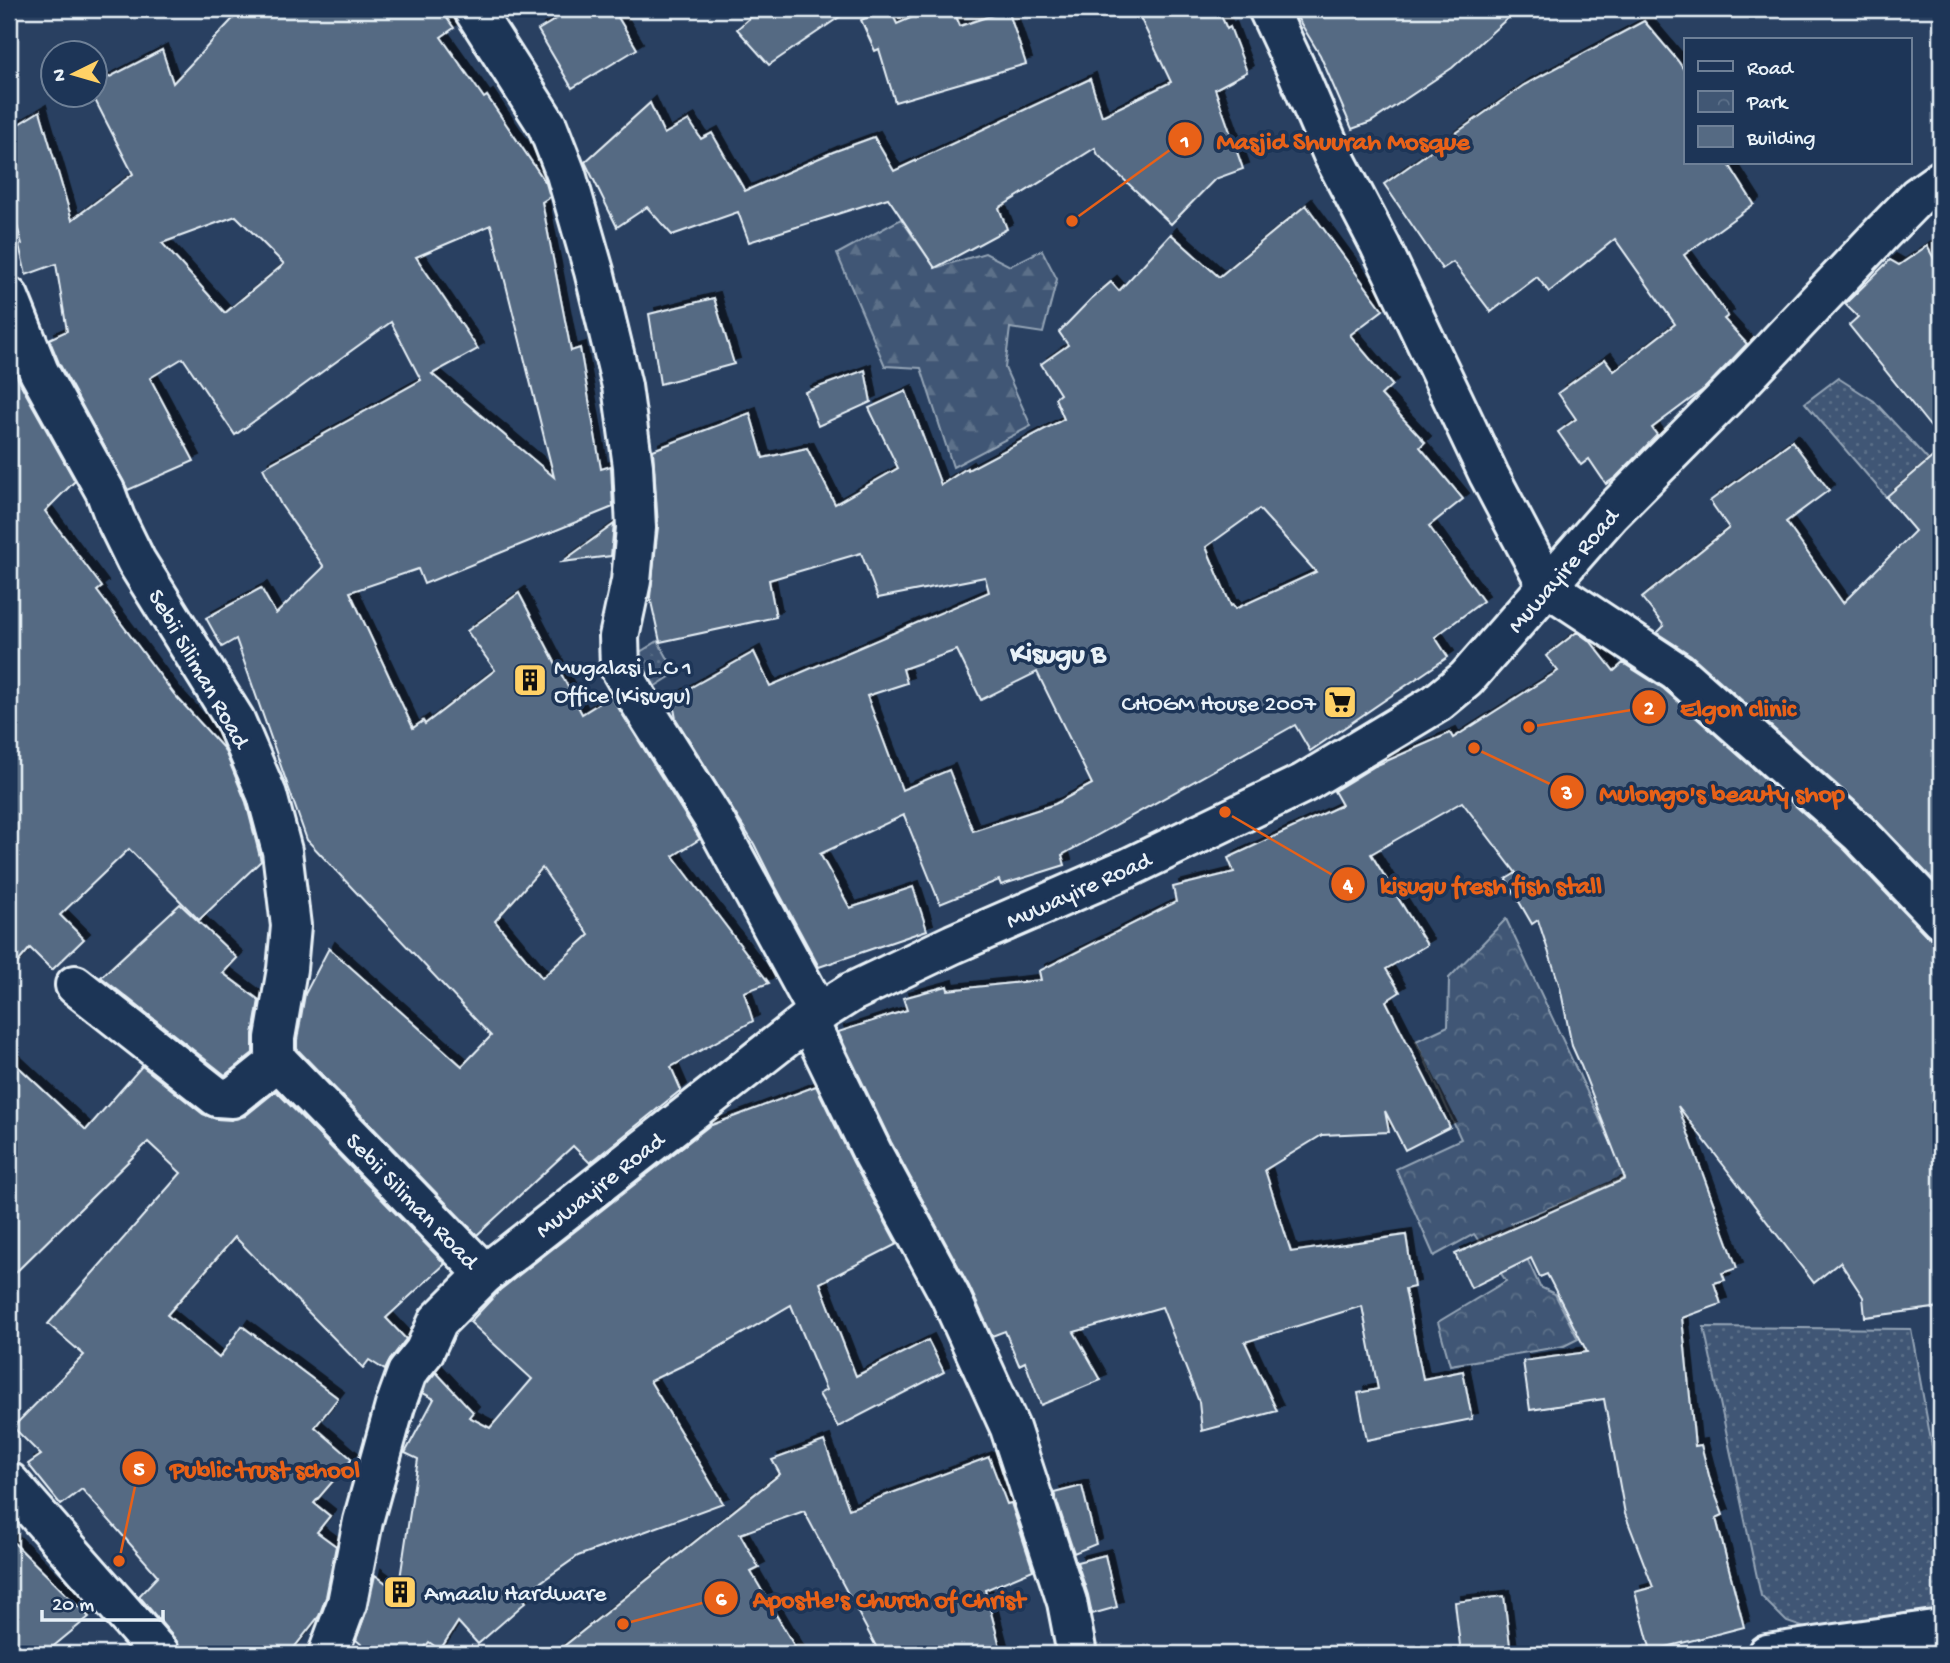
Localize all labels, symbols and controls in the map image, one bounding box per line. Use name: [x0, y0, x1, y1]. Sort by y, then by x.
north arrow: [38, 38, 108, 108]
legend: [1684, 38, 1912, 164]
text: Road: [1747, 58, 1795, 83]
text: N: [49, 68, 73, 82]
text: Park: [1746, 92, 1790, 117]
callout: Masjid Shuurah Mosque: [1168, 116, 1484, 163]
text: Building: [1746, 128, 1816, 153]
text: Masjid Shuurah Mosque: [1216, 129, 1471, 160]
text: 1: [1180, 131, 1189, 156]
street label: Muwayire Road: [1503, 503, 1628, 641]
street label: Sebii Siliman Road: [140, 585, 255, 756]
district label: Kisugu B: [1010, 639, 1107, 672]
place label: Mugalasi L.C 1 Office (Kisugu): [554, 655, 692, 712]
building icon: Mugalasi L.C 1 Office (Kisugu): [511, 661, 549, 699]
supermarket icon: CHOGM House 2007: [1321, 683, 1359, 721]
callout: Elgon clinic: [1631, 683, 1810, 730]
place label: CHOGM House 2007: [1122, 691, 1317, 720]
text: Elgon clinic: [1680, 696, 1798, 727]
text: 2: [1644, 698, 1655, 723]
callout: Mulongo's beauty shop: [1550, 768, 1858, 815]
text: Mulongo's beauty shop: [1599, 781, 1845, 812]
text: 3: [1561, 783, 1573, 808]
street label: Muwayire Road: [1002, 846, 1158, 937]
callout: kisugu fresh fish stall: [1331, 861, 1616, 908]
text: kisugu fresh fish stall: [1380, 873, 1602, 904]
text: 4: [1342, 875, 1354, 900]
street label: Muwayire Road: [531, 1126, 673, 1246]
street label: Sebii Siliman Road: [338, 1128, 484, 1278]
callout: Public trust school: [121, 1444, 374, 1491]
text: Public trust school: [168, 1457, 360, 1488]
text: 5: [133, 1459, 145, 1484]
building icon: Amaalu Hardware: [381, 1573, 419, 1611]
callout: Apostle's Church of Christ: [704, 1574, 1039, 1621]
scale bar: [42, 1579, 163, 1623]
place label: Amaalu Hardware: [424, 1581, 607, 1610]
text: Apostle's Church of Christ: [752, 1587, 1028, 1618]
text: 6: [716, 1589, 728, 1614]
text: 20 m: [52, 1594, 94, 1619]

